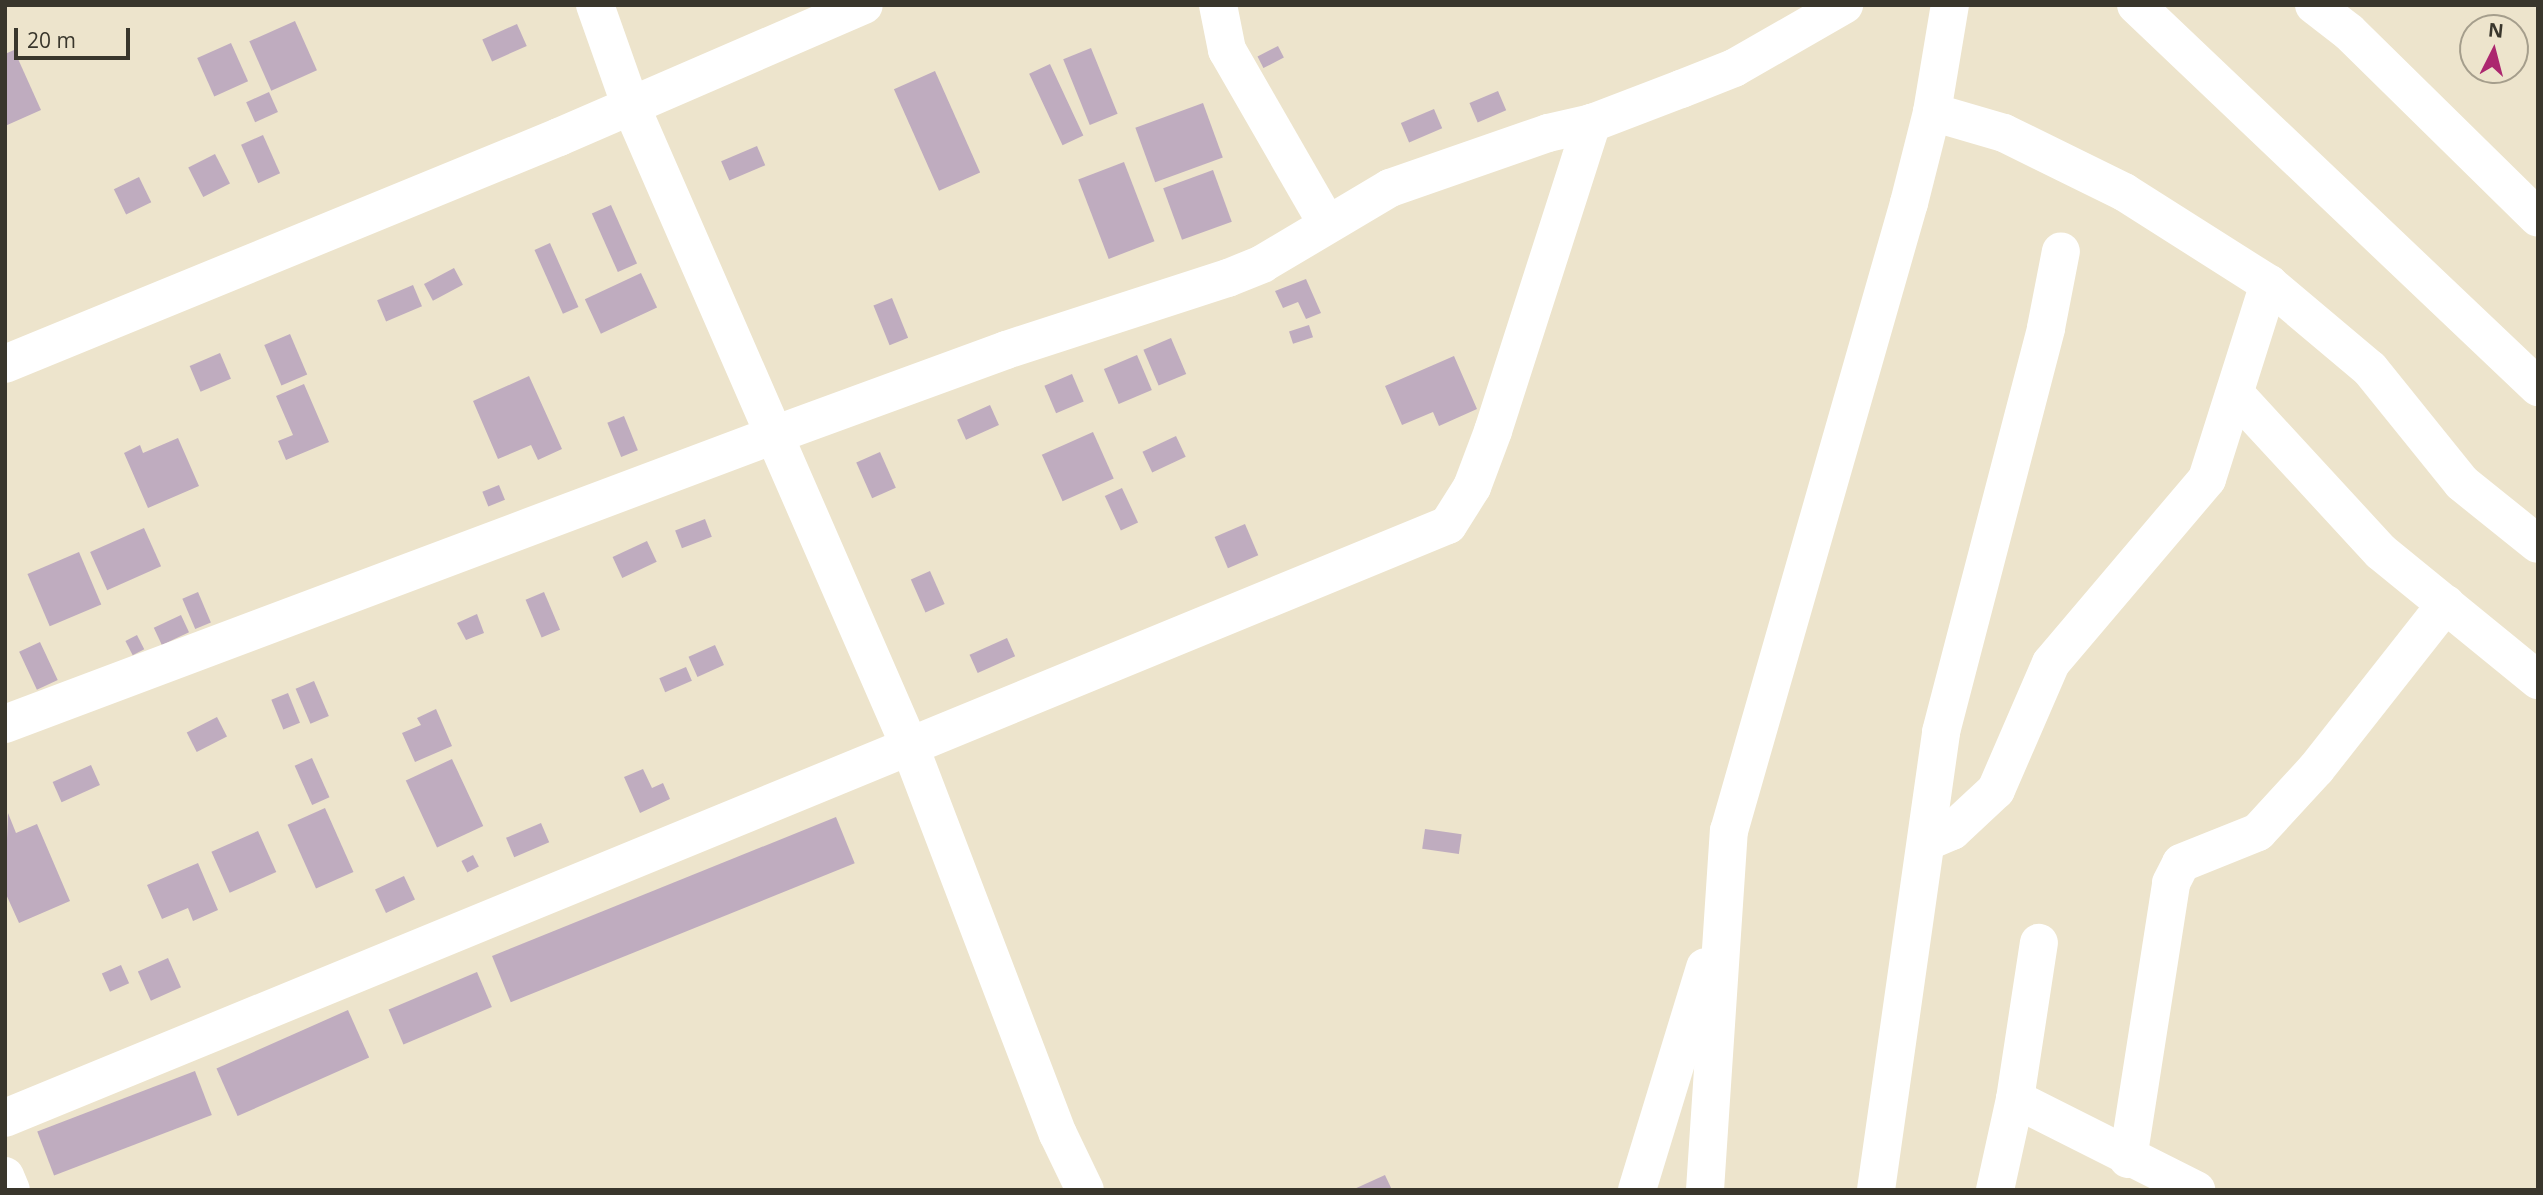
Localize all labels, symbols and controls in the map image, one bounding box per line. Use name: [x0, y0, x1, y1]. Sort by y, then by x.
scale bar: [18, 14, 133, 58]
north arrow: [2459, 14, 2529, 84]
text: N: [2487, 16, 2505, 44]
text: 20 m: [27, 26, 76, 54]

